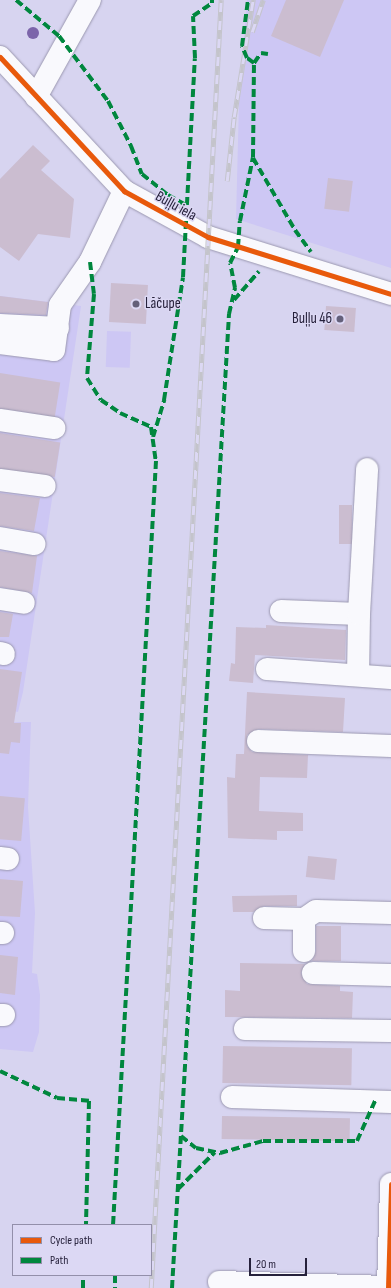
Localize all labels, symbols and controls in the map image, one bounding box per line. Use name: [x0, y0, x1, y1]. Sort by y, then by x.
street label: Buļļu iela: [152, 187, 200, 225]
place label: Lāčupe: [145, 295, 181, 313]
marker: Lāčupe: [130, 298, 142, 310]
place label: Buļļu 46: [292, 310, 332, 328]
marker: Buļļu 46: [335, 314, 345, 324]
legend: [12, 1224, 152, 1276]
text: Cycle path: [50, 1233, 92, 1248]
scale bar: [251, 1250, 309, 1276]
text: Path: [50, 1253, 68, 1268]
text: 20 m: [256, 1257, 276, 1272]

